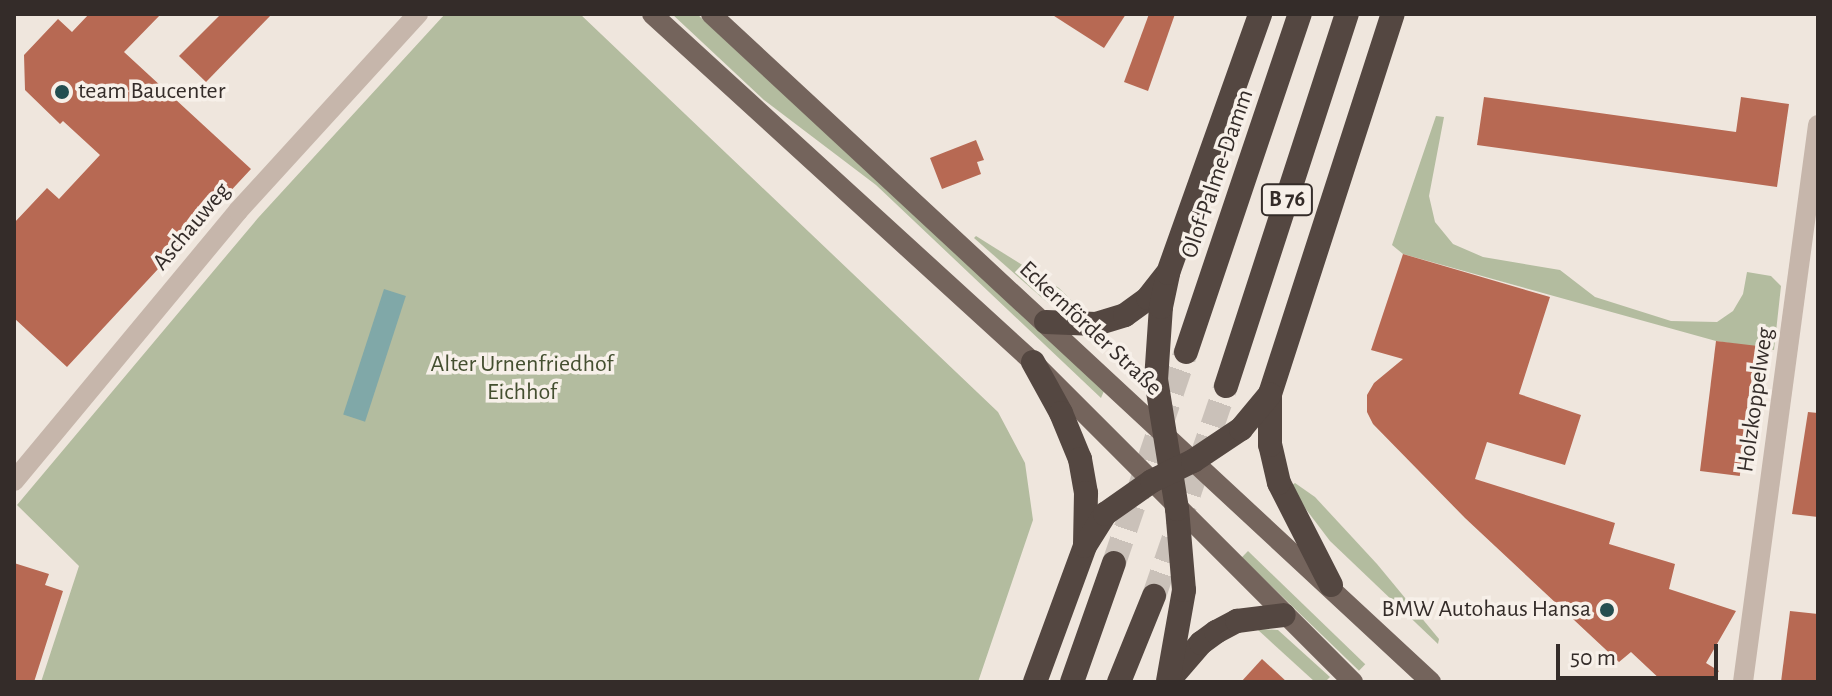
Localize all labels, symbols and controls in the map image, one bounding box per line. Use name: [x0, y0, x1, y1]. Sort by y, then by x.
place label: team Baucenter: [78, 78, 225, 106]
marker: team Baucenter: [53, 83, 71, 101]
street label: Olof-Palme-Damm: [1176, 86, 1260, 262]
street label: Aschauweg: [147, 177, 237, 277]
road number: B 76: [1259, 182, 1315, 218]
street label: Eckernförder Straße: [1013, 255, 1167, 403]
street label: Holzkoppelweg: [1732, 326, 1780, 474]
park label: Alter Urnenfriedhof Eichhof: [430, 351, 614, 407]
place label: BMW Autohaus Hansa: [1382, 596, 1591, 624]
marker: BMW Autohaus Hansa: [1598, 601, 1616, 619]
scale bar: [1560, 628, 1722, 678]
text: 50 m: [1570, 646, 1616, 670]

